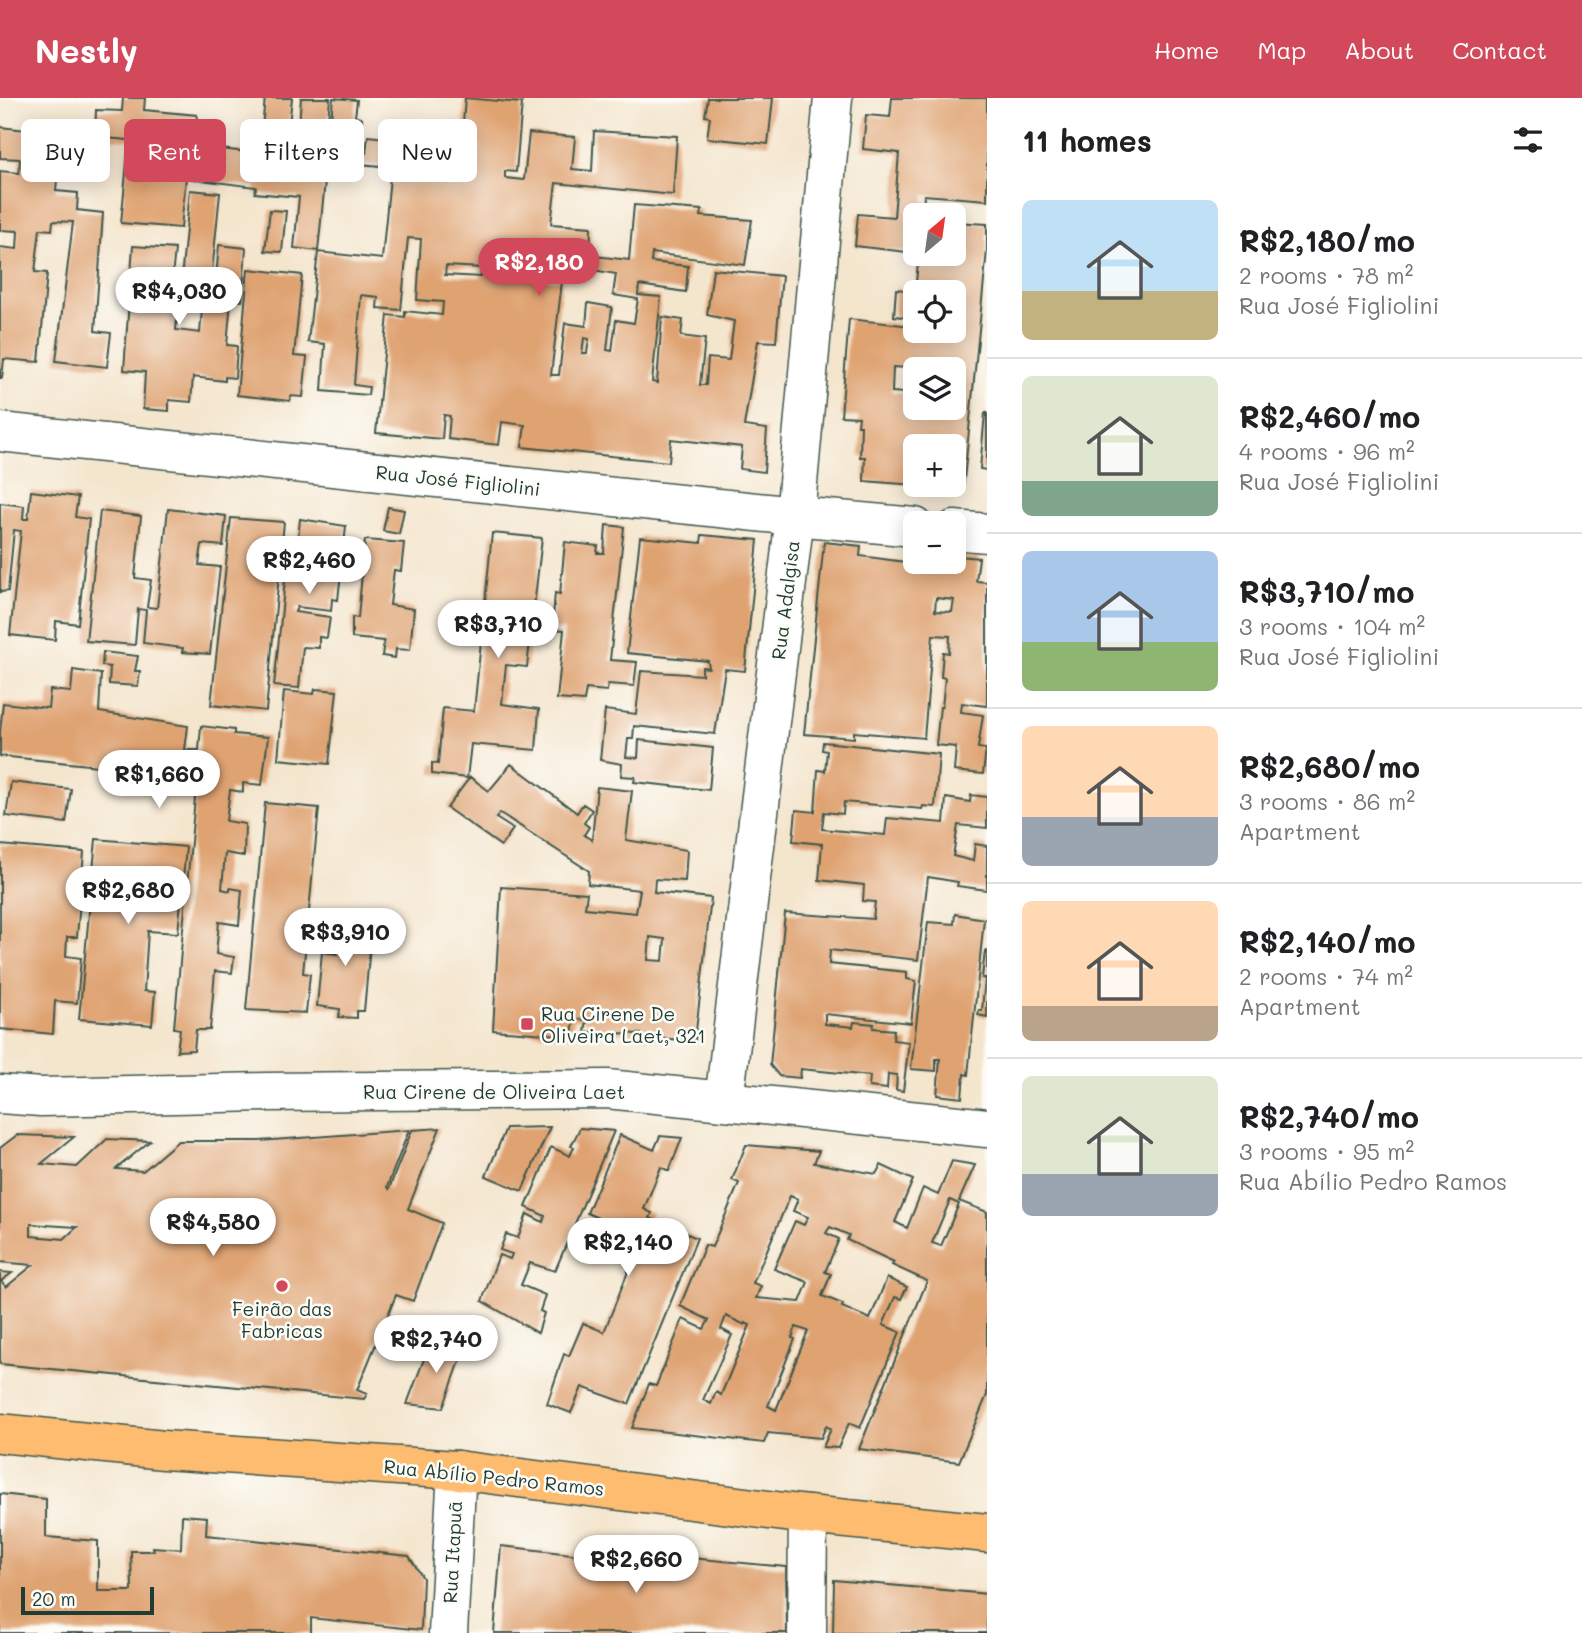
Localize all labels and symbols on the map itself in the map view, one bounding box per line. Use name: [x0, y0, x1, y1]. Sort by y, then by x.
north arrow: [903, 203, 966, 266]
pin: R$2,180: [474, 238, 604, 298]
pin: R$4,030: [114, 268, 244, 327]
street label: Rua José Figliolini: [374, 459, 542, 501]
pin: R$2,460: [244, 536, 374, 596]
street label: Rua Adalgisa: [765, 539, 805, 661]
pin: R$3,710: [433, 601, 563, 660]
pin: R$1,660: [94, 750, 224, 810]
pin: R$2,680: [63, 866, 193, 926]
pin: R$3,910: [280, 908, 410, 968]
place label: Rua Cirene De Oliveira Laet, 321: [541, 1001, 706, 1048]
marker: Rua Cirene De Oliveira Laet, 321: [519, 1016, 535, 1032]
street label: Rua Cirene de Oliveira Laet: [363, 1079, 625, 1104]
pin: R$4,580: [148, 1198, 278, 1258]
pin: R$2,140: [563, 1218, 693, 1278]
marker: Feirão das Fabricas: [274, 1278, 290, 1294]
place label: Feirão das Fabricas: [232, 1296, 332, 1343]
pin: R$2,740: [371, 1316, 501, 1375]
street label: Rua Abílio Pedro Ramos: [382, 1453, 606, 1501]
street label: Rua Itapuã: [437, 1500, 467, 1604]
pin: R$2,660: [571, 1536, 701, 1595]
scale bar: [21, 1584, 154, 1616]

